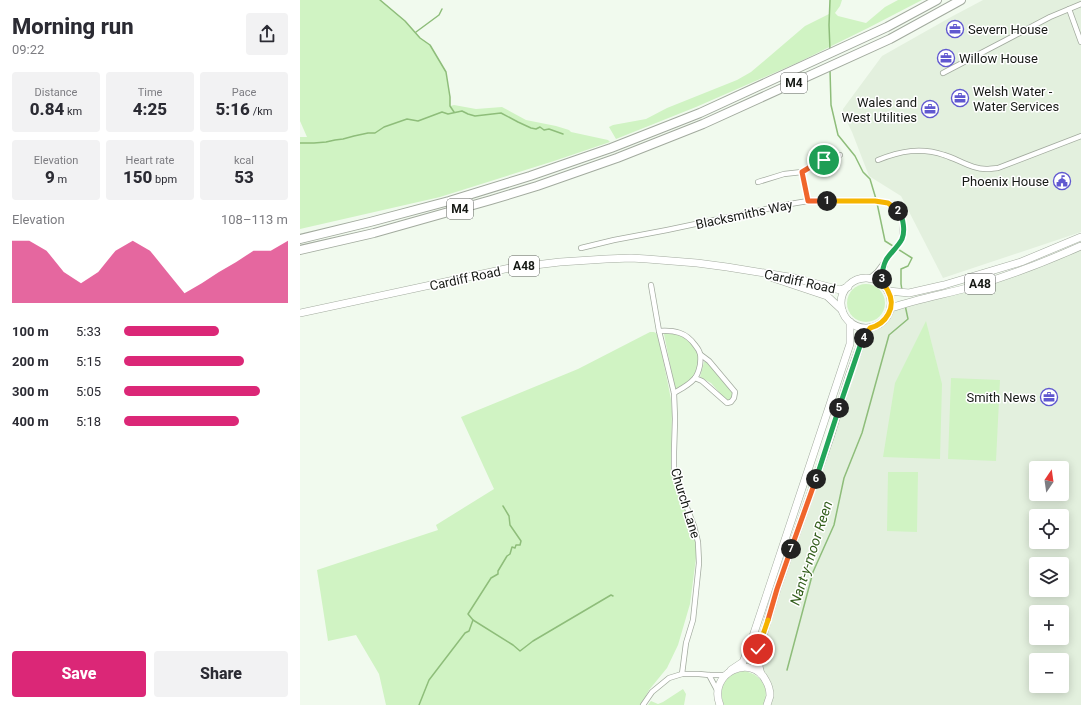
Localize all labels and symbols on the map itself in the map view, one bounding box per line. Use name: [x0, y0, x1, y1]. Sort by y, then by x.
office icon: Severn House: [945, 19, 965, 39]
place label: Severn House: [968, 22, 1048, 37]
office icon: Willow House: [936, 48, 956, 68]
place label: Willow House: [959, 51, 1038, 66]
road number: M4: [781, 73, 807, 93]
place label: Welsh Water - Water Services: [973, 84, 1059, 114]
office icon: Welsh Water - Water Services: [950, 88, 970, 108]
place label: Wales and West Utilities: [841, 95, 917, 125]
office icon: Wales and West Utilities: [920, 99, 940, 119]
pin: [807, 143, 841, 177]
public building icon: Phoenix House: [1052, 171, 1072, 191]
place label: Phoenix House: [962, 174, 1049, 189]
pin: 1: [817, 191, 837, 211]
street label: Blacksmiths Way: [694, 197, 794, 232]
road number: M4: [447, 199, 473, 219]
pin: 2: [888, 201, 908, 221]
road number: A48: [509, 256, 539, 276]
street label: Cardiff Road: [428, 264, 502, 293]
street label: Cardiff Road: [763, 267, 837, 296]
pin: 3: [872, 269, 892, 289]
road number: A48: [965, 274, 995, 294]
pin: 4: [854, 328, 874, 348]
office icon: Smith News: [1039, 387, 1059, 407]
place label: Smith News: [966, 390, 1036, 405]
pin: 5: [829, 398, 849, 418]
north arrow: [1029, 461, 1069, 501]
street label: Church Lane: [668, 466, 703, 540]
pin: 6: [806, 469, 826, 489]
water label: Nant-y-moor Reen: [787, 499, 835, 607]
pin: 7: [781, 539, 801, 559]
pin: [741, 632, 775, 666]

